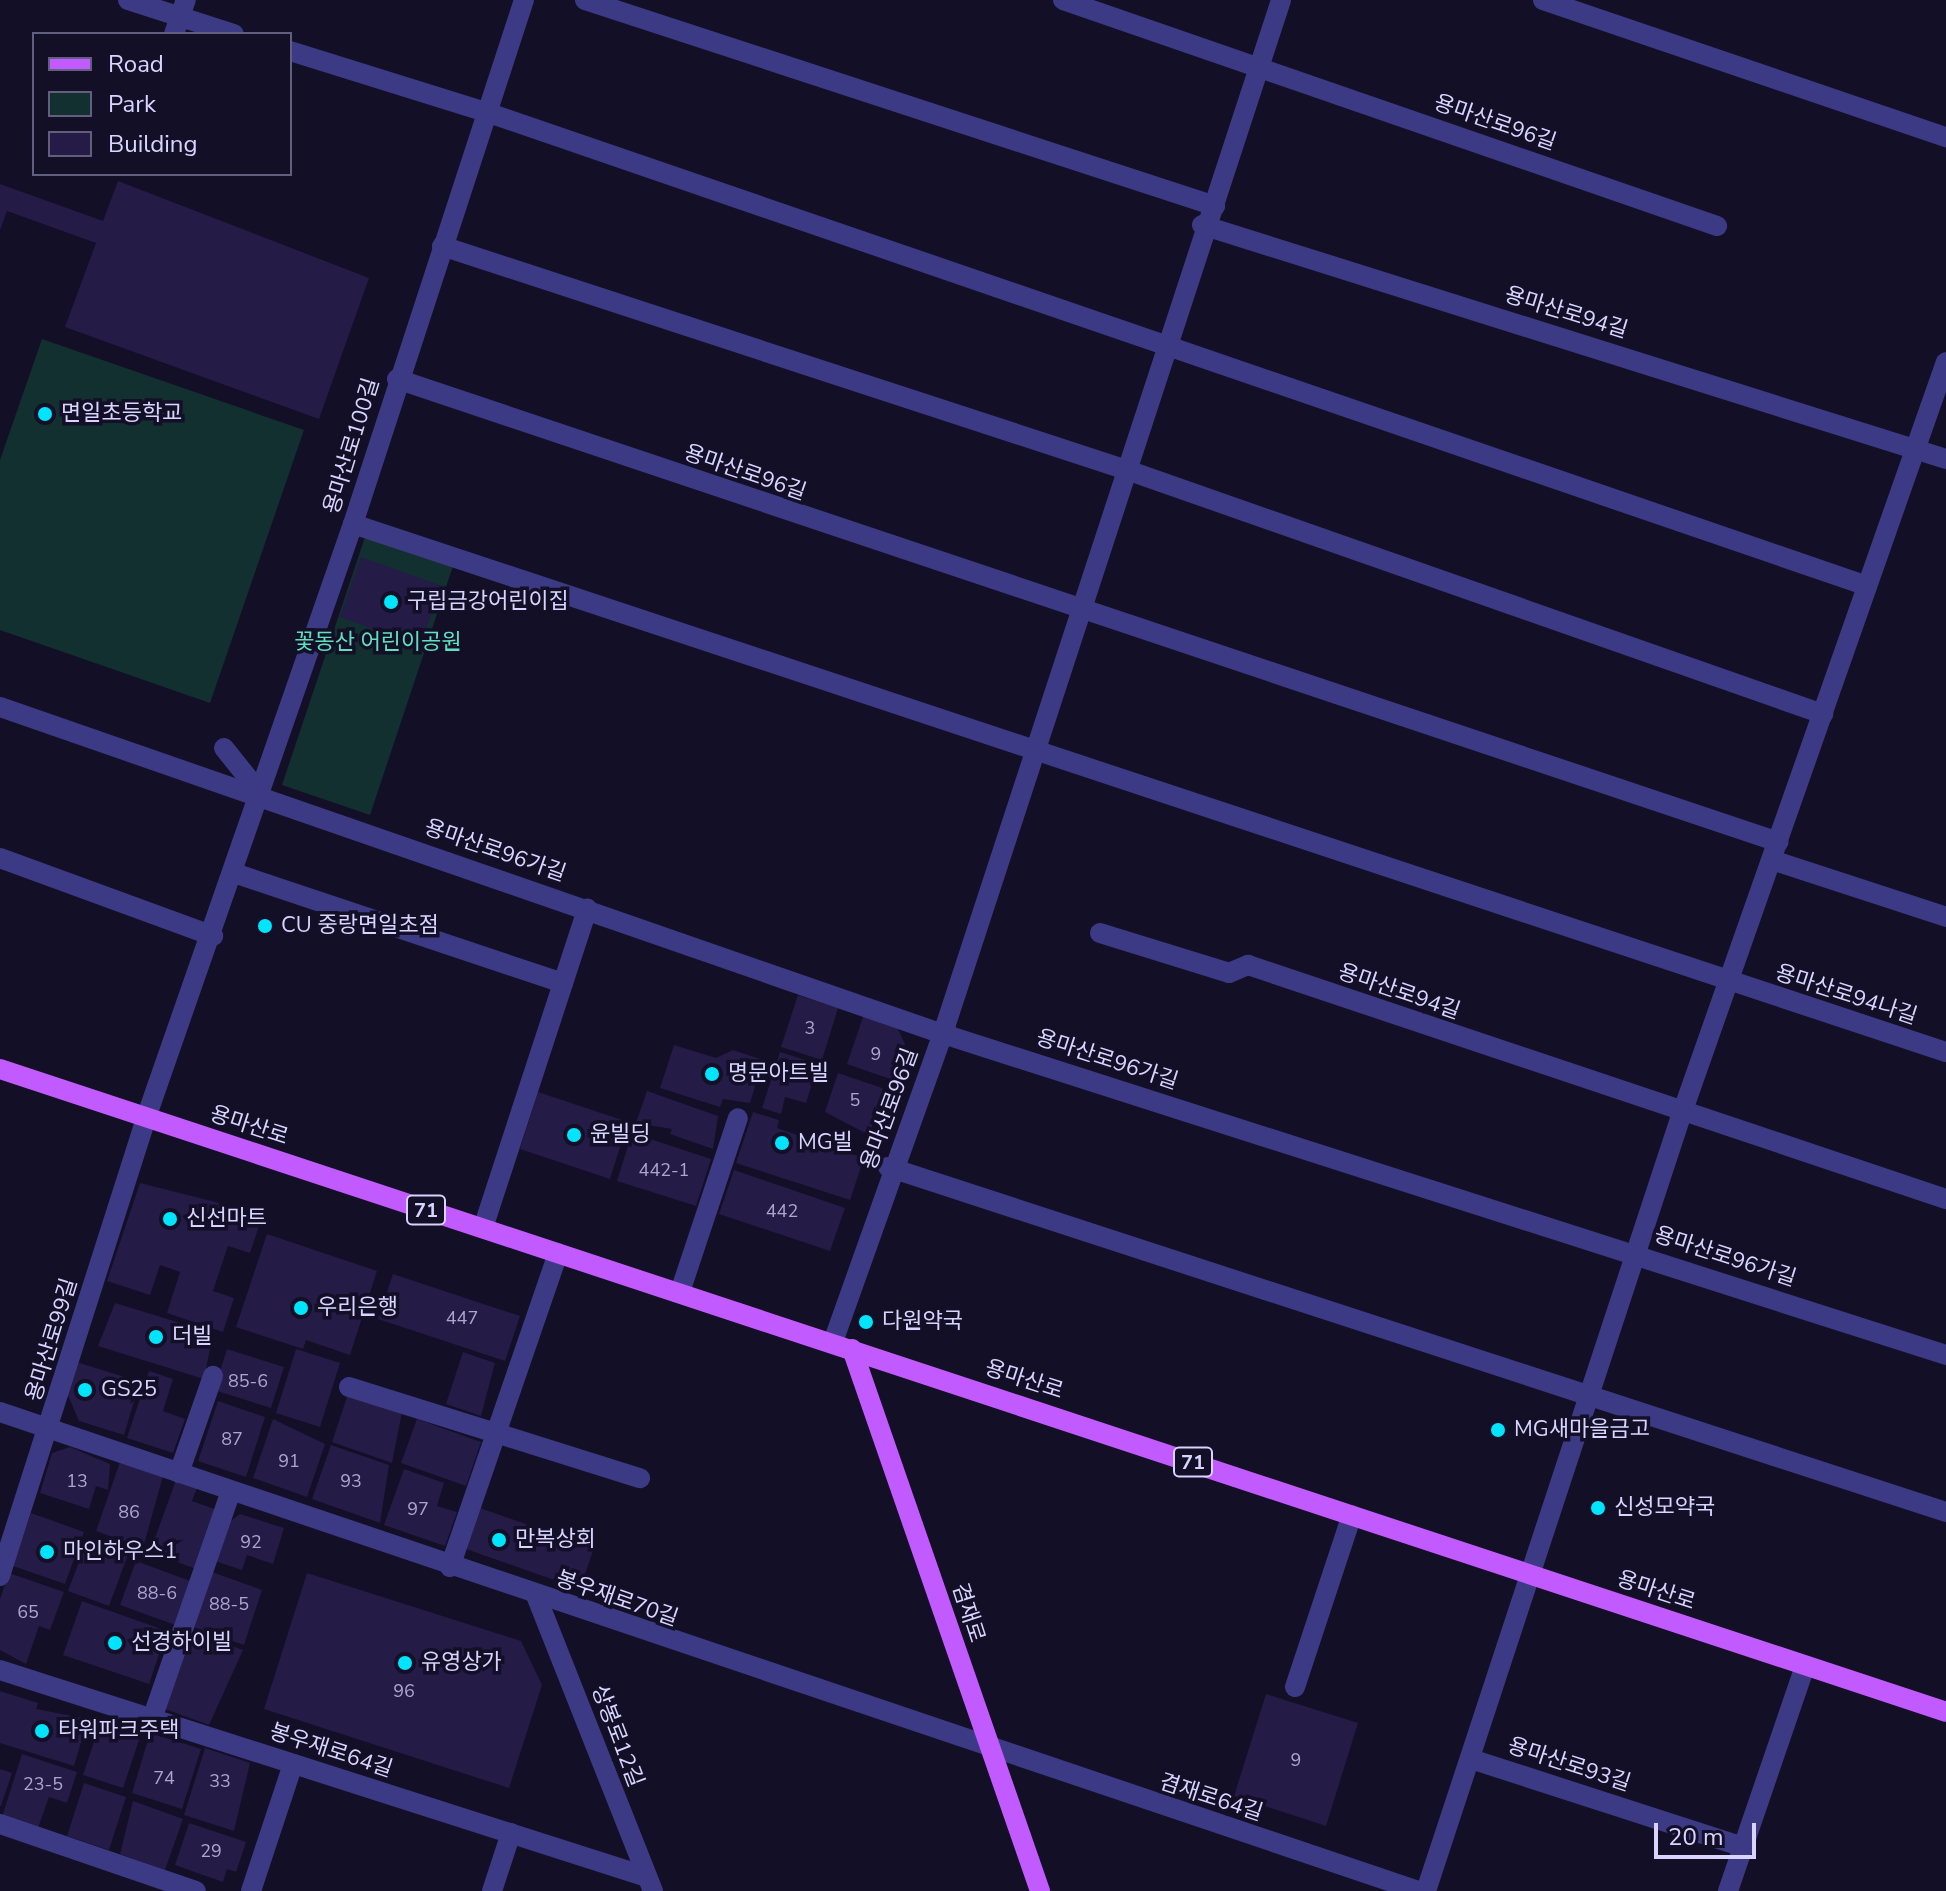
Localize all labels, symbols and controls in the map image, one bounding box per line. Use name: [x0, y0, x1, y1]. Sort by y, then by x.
legend: [32, 32, 292, 176]
text: Road: [108, 48, 164, 80]
text: Park: [108, 88, 156, 120]
street label: 용마산로96길: [1430, 90, 1560, 156]
text: Building: [108, 128, 198, 160]
street label: 용마산로94길: [1501, 282, 1631, 344]
street label: 용마산로100길: [319, 375, 385, 517]
place label: 면일초등학교: [61, 401, 182, 427]
marker: 면일초등학교: [36, 405, 54, 423]
street label: 용마산로96길: [680, 440, 810, 506]
place label: 구립금강어린이집: [407, 589, 569, 615]
marker: 구립금강어린이집: [382, 593, 400, 611]
park label: 꽃동산 어린이공원: [294, 630, 462, 656]
street label: 용마산로96가길: [421, 814, 569, 888]
place label: CU 중랑면일초점: [281, 913, 439, 939]
marker: CU 중랑면일초점: [256, 917, 274, 935]
street label: 용마산로94길: [1334, 959, 1464, 1025]
street label: 용마산로94나길: [1772, 960, 1920, 1030]
house number: 3: [805, 1017, 815, 1039]
street label: 용마산로96가길: [1033, 1025, 1181, 1095]
house number: 9: [871, 1043, 881, 1065]
street label: 용마산로96길: [856, 1045, 924, 1173]
place label: 명문아트빌: [728, 1061, 829, 1087]
marker: 명문아트빌: [703, 1065, 721, 1083]
house number: 5: [850, 1089, 860, 1111]
street label: 용마산로: [206, 1101, 292, 1151]
place label: 윤빌딩: [590, 1122, 651, 1148]
marker: 윤빌딩: [565, 1126, 583, 1144]
place label: MG빌: [798, 1130, 853, 1156]
marker: MG빌: [773, 1134, 791, 1152]
house number: 442-1: [639, 1159, 689, 1181]
road number: 71: [406, 1194, 446, 1226]
house number: 442: [766, 1200, 798, 1222]
place label: 신선마트: [186, 1206, 267, 1232]
marker: 신선마트: [161, 1210, 179, 1228]
street label: 용마산로96가길: [1651, 1222, 1799, 1292]
street label: 용마산로99길: [21, 1275, 83, 1405]
place label: 우리은행: [317, 1295, 398, 1321]
marker: 우리은행: [292, 1299, 310, 1317]
house number: 447: [446, 1307, 478, 1329]
place label: 다원약국: [882, 1309, 963, 1335]
marker: 다원약국: [857, 1313, 875, 1331]
place label: 더빌: [172, 1324, 212, 1350]
marker: 더빌: [147, 1328, 165, 1346]
street label: 용마산로: [981, 1355, 1067, 1405]
house number: 85-6: [228, 1370, 268, 1392]
place label: GS25: [101, 1377, 157, 1403]
marker: GS25: [76, 1381, 94, 1399]
place label: MG새마을금고: [1514, 1417, 1650, 1443]
marker: MG새마을금고: [1489, 1421, 1507, 1439]
house number: 87: [221, 1428, 243, 1450]
road number: 71: [1173, 1446, 1213, 1478]
house number: 91: [278, 1450, 300, 1472]
house number: 13: [66, 1470, 88, 1492]
house number: 93: [340, 1470, 362, 1492]
place label: 신성모약국: [1614, 1495, 1715, 1521]
house number: 97: [407, 1498, 429, 1520]
marker: 신성모약국: [1589, 1499, 1607, 1517]
house number: 86: [118, 1501, 140, 1523]
place label: 만복상회: [515, 1527, 596, 1553]
house number: 92: [240, 1531, 262, 1553]
marker: 만복상회: [490, 1531, 508, 1549]
place label: 마인하우스1: [63, 1539, 177, 1565]
marker: 마인하우스1: [38, 1543, 56, 1561]
street label: 봉우재로70길: [552, 1566, 682, 1632]
street label: 용마산로: [1613, 1566, 1699, 1616]
street label: 겸재로: [946, 1580, 990, 1646]
house number: 88-6: [137, 1582, 177, 1604]
house number: 88-5: [209, 1593, 249, 1615]
house number: 65: [17, 1601, 39, 1623]
place label: 선경하이빌: [131, 1630, 232, 1656]
marker: 선경하이빌: [106, 1634, 124, 1652]
place label: 유영상가: [421, 1650, 502, 1676]
marker: 유영상가: [396, 1654, 414, 1672]
house number: 96: [393, 1680, 415, 1702]
street label: 상봉로12길: [585, 1681, 649, 1791]
place label: 타워파크주택: [58, 1718, 179, 1744]
street label: 봉우재로64길: [266, 1719, 396, 1783]
marker: 타워파크주택: [33, 1722, 51, 1740]
street label: 용마산로93길: [1504, 1733, 1634, 1797]
house number: 9: [1291, 1749, 1301, 1771]
house number: 74: [153, 1767, 175, 1789]
street label: 겸재로64길: [1156, 1769, 1266, 1827]
house number: 33: [209, 1770, 231, 1792]
house number: 23-5: [23, 1773, 63, 1795]
scale bar: [1658, 1807, 1760, 1857]
text: 20 m: [1668, 1821, 1724, 1853]
house number: 29: [200, 1840, 222, 1862]

